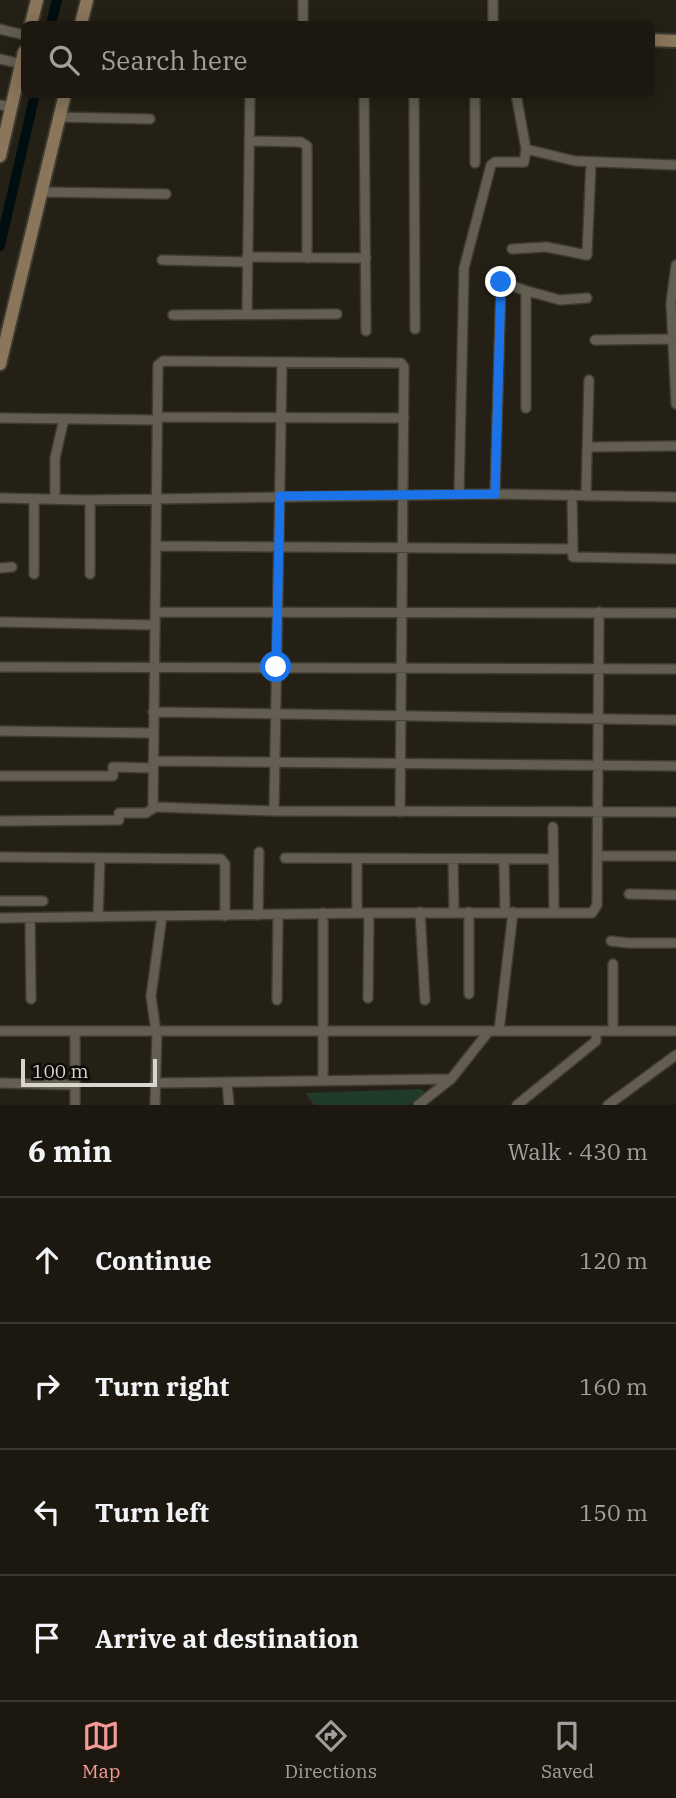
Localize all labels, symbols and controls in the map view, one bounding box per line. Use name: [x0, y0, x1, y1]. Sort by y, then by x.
search box: [21, 21, 655, 98]
icon: search: [45, 41, 83, 79]
text: Search here: [101, 43, 247, 77]
route end: [485, 266, 516, 297]
route start: [260, 651, 291, 682]
scale bar: [21, 1056, 158, 1088]
text: 100 m: [32, 1059, 89, 1083]
text: 6 min: [28, 1131, 112, 1170]
text: Walk · 430 m: [507, 1136, 648, 1166]
icon: ahead: [28, 1241, 66, 1279]
text: Continue: [95, 1243, 212, 1277]
text: 120 m: [579, 1245, 648, 1275]
icon: right: [28, 1367, 66, 1405]
text: Turn right: [95, 1369, 229, 1403]
text: 160 m: [579, 1371, 648, 1401]
icon: left: [28, 1493, 66, 1531]
text: Turn left: [95, 1495, 209, 1529]
text: 150 m: [579, 1497, 648, 1527]
icon: arrive: [28, 1619, 66, 1657]
text: Arrive at destination: [95, 1621, 359, 1655]
tab: Map: [82, 1717, 121, 1783]
tab: Directions: [284, 1717, 377, 1783]
tab: Saved: [541, 1717, 594, 1783]

